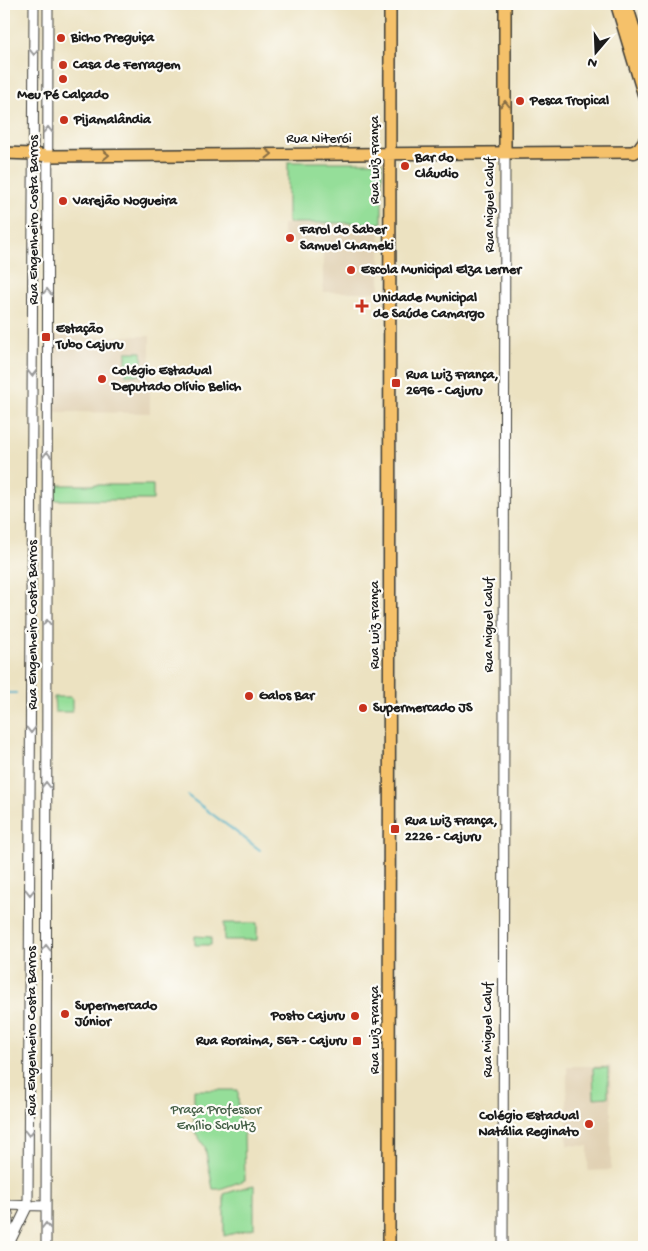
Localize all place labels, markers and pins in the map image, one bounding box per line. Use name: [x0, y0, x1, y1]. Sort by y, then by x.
place label: Bicho Preguiça: [70, 30, 155, 47]
marker: Bicho Preguiça: [55, 32, 67, 44]
place label: Casa de Ferragem: [72, 57, 181, 74]
marker: Casa de Ferragem: [57, 59, 69, 71]
marker: Meu Pé Calçado: [57, 73, 69, 85]
place label: Meu Pé Calçado: [17, 87, 109, 104]
place label: Pesca Tropical: [529, 93, 609, 110]
marker: Pesca Tropical: [514, 95, 526, 107]
place label: Pijamalândia: [73, 112, 152, 129]
marker: Pijamalândia: [58, 114, 70, 126]
place label: Bar do Cláudio: [414, 150, 459, 183]
marker: Bar do Cláudio: [399, 160, 411, 172]
place label: Varejão Nogueira: [72, 193, 178, 210]
marker: Varejão Nogueira: [57, 195, 69, 207]
place label: Farol do Saber Samuel Chameki: [299, 222, 394, 255]
marker: Farol do Saber Samuel Chameki: [284, 232, 296, 244]
place label: Escola Municipal Elza Lerner: [361, 262, 523, 279]
marker: Escola Municipal Elza Lerner: [345, 264, 357, 276]
place label: Unidade Municipal de Saúde Camargo: [373, 290, 485, 323]
marker: Unidade Municipal de Saúde Camargo: [355, 299, 369, 313]
place label: Estação Tubo Cajuru: [55, 321, 124, 354]
marker: Estação Tubo Cajuru: [40, 331, 52, 343]
place label: Colégio Estadual Deputado Olívio Belich: [110, 363, 242, 396]
place label: Rua Luiz França, 2696 - Cajuru: [405, 367, 499, 400]
marker: Colégio Estadual Deputado Olívio Belich: [96, 373, 108, 385]
marker: Rua Luiz França, 2696 - Cajuru: [390, 377, 402, 389]
place label: Galos Bar: [259, 688, 316, 705]
marker: Galos Bar: [243, 690, 255, 702]
place label: Supermercado JS: [373, 700, 473, 717]
marker: Supermercado JS: [357, 702, 369, 714]
place label: Rua Luiz França, 2226 - Cajuru: [404, 813, 498, 846]
marker: Rua Luiz França, 2226 - Cajuru: [389, 823, 401, 835]
place label: Supermercado Júnior: [74, 998, 158, 1031]
marker: Supermercado Júnior: [59, 1008, 71, 1020]
place label: Posto Cajuru: [270, 1008, 345, 1025]
marker: Posto Cajuru: [349, 1010, 361, 1022]
place label: Rua Roraima, 567 - Cajuru: [195, 1033, 347, 1050]
marker: Rua Roraima, 567 - Cajuru: [351, 1035, 363, 1047]
place label: Colégio Estadual Natália Reginato: [478, 1108, 580, 1141]
marker: Colégio Estadual Natália Reginato: [583, 1118, 595, 1130]

